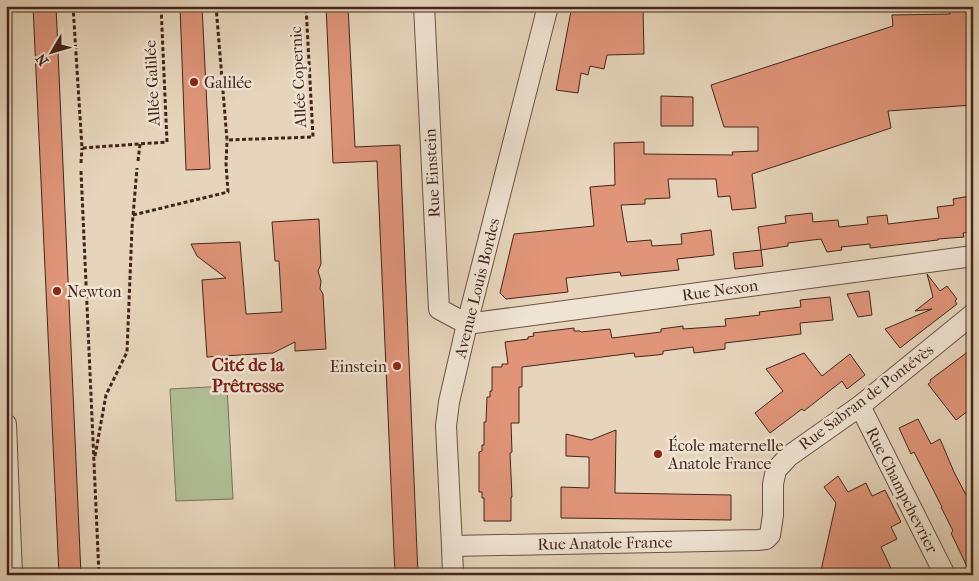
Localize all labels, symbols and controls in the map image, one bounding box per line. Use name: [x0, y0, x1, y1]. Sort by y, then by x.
street label: Allée Copernic: [286, 26, 310, 129]
north arrow: [28, 28, 78, 78]
street label: Allée Galilée: [140, 39, 164, 128]
text: N: [32, 50, 52, 69]
place label: Galilée: [204, 73, 252, 92]
marker: Galilée: [188, 76, 200, 88]
street label: Rue Einstein: [420, 127, 444, 218]
street label: Avenue Louis Bordes: [450, 216, 504, 361]
street label: Rue Nexon: [681, 275, 760, 305]
place label: Newton: [67, 282, 122, 301]
marker: Newton: [51, 285, 63, 297]
street label: Rue Sabran de Pontévès: [795, 340, 937, 454]
district label: Cité de la Prêtresse: [212, 355, 285, 397]
place label: Einstein: [330, 357, 388, 376]
marker: Einstein: [391, 360, 403, 372]
street label: Rue Champchevrier: [862, 424, 942, 556]
place label: École maternelle Anatole France: [667, 435, 783, 473]
marker: École maternelle Anatole France: [652, 448, 664, 460]
street label: Rue Anatole France: [537, 532, 673, 554]

